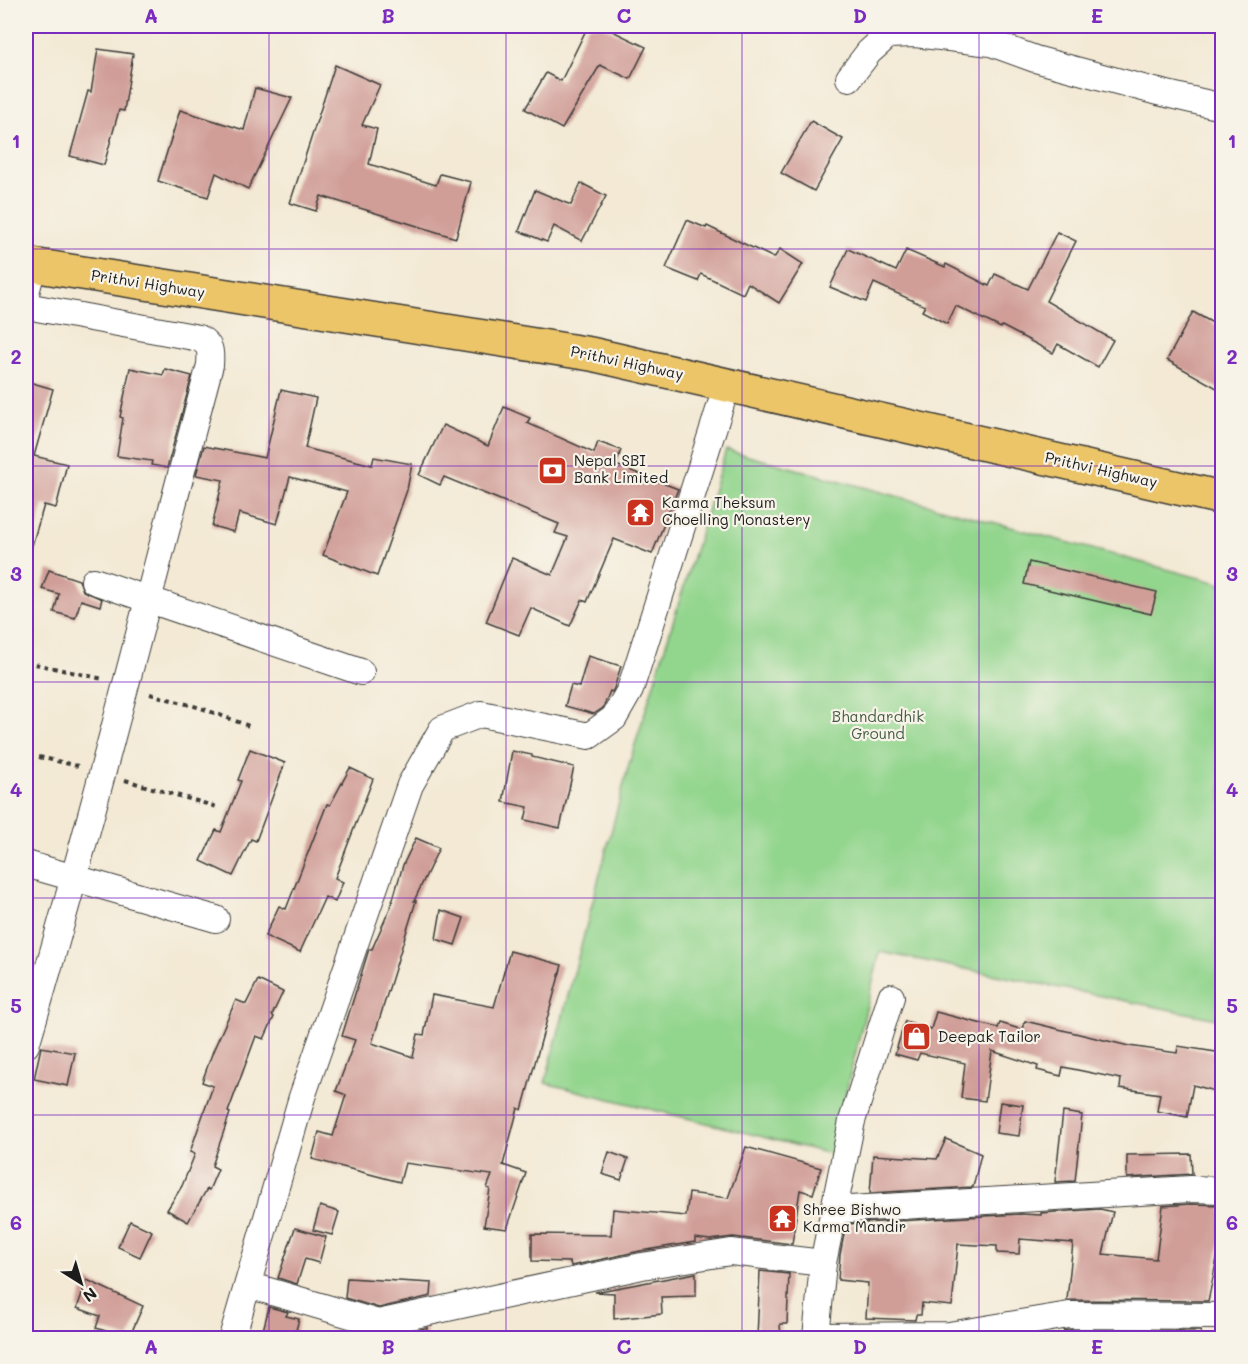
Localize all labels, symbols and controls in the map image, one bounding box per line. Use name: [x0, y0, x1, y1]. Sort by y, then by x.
text: A: [144, 2, 158, 28]
text: B: [381, 2, 395, 28]
text: C: [617, 2, 632, 28]
text: D: [853, 2, 867, 28]
text: E: [1091, 2, 1103, 28]
text: 1: [12, 127, 20, 153]
text: 1: [1228, 127, 1236, 153]
street label: Prithvi Highway: [90, 264, 207, 302]
street label: Prithvi Highway: [569, 340, 686, 384]
text: 2: [10, 343, 22, 369]
text: 2: [1226, 343, 1238, 369]
street label: Prithvi Highway: [1043, 446, 1160, 492]
place label: Nepal SBI Bank Limited: [574, 450, 668, 487]
bank icon: Nepal SBI Bank Limited: [537, 454, 569, 486]
place label: Karma Theksum Choelling Monastery: [662, 492, 810, 529]
temple icon: Karma Theksum Choelling Monastery: [625, 496, 657, 528]
text: 3: [10, 560, 22, 586]
text: 3: [1226, 560, 1238, 586]
park label: Bhandardhik Ground: [832, 706, 924, 743]
text: 4: [10, 776, 23, 802]
text: 4: [1226, 776, 1239, 802]
text: 5: [10, 992, 22, 1018]
text: 5: [1226, 992, 1238, 1018]
shop icon: Deepak Tailor: [901, 1021, 933, 1053]
place label: Deepak Tailor: [938, 1026, 1041, 1046]
place label: Shree Bishwo Karma Mandir: [803, 1199, 906, 1236]
temple icon: Shree Bishwo Karma Mandir: [766, 1203, 798, 1235]
text: 6: [10, 1209, 22, 1235]
text: 6: [1226, 1209, 1238, 1235]
north arrow: [51, 1253, 111, 1313]
text: N: [79, 1283, 102, 1307]
text: A: [144, 1333, 158, 1359]
text: B: [381, 1333, 395, 1359]
text: C: [617, 1333, 632, 1359]
text: D: [853, 1333, 867, 1359]
text: E: [1091, 1333, 1103, 1359]

